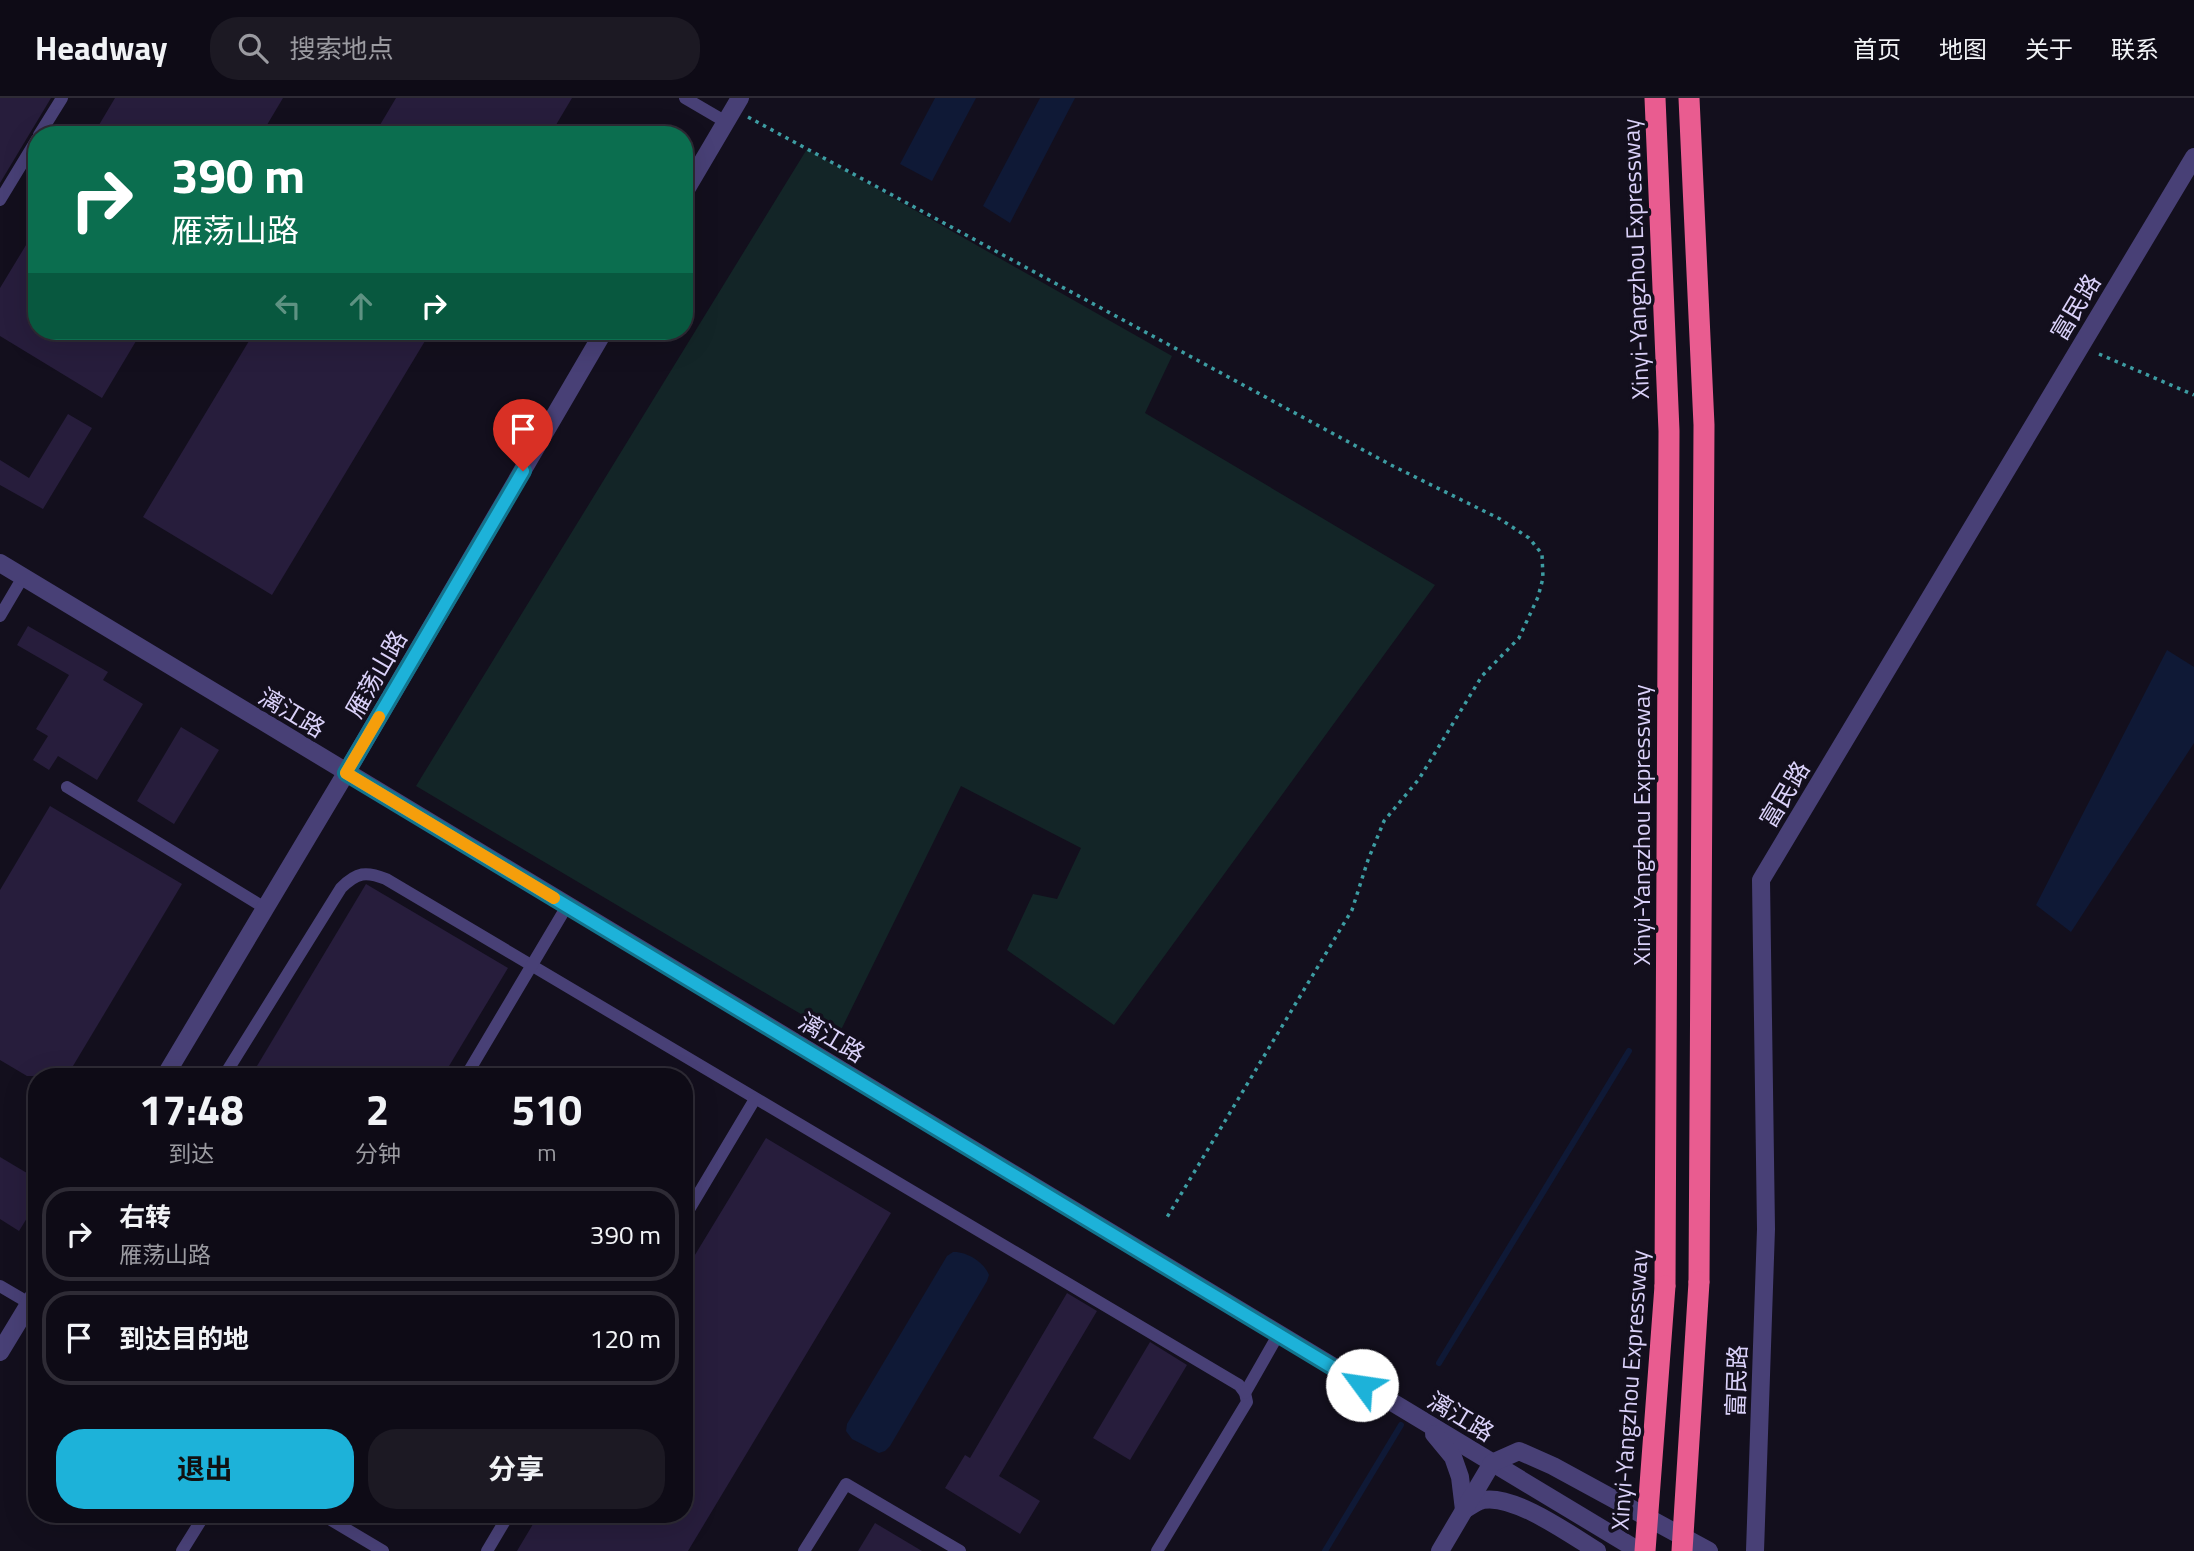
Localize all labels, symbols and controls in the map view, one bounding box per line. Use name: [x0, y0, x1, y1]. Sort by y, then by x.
search box: [210, 17, 700, 80]
text: Headway: [35, 23, 168, 73]
icon: search: [234, 29, 272, 67]
text: 搜索地点: [290, 29, 394, 68]
text: 首页: [1853, 31, 1901, 67]
text: 地图: [1939, 31, 1987, 67]
text: 关于: [2025, 31, 2073, 67]
text: 联系: [2111, 31, 2159, 67]
street label: Xinyi-Yangzhou Expressway: [1612, 118, 1658, 400]
text: 390 m: [171, 137, 305, 212]
icon: right: [56, 154, 147, 245]
text: 雁荡山路: [171, 206, 299, 254]
street label: 富民路: [2041, 267, 2109, 347]
icon: left: [269, 287, 307, 325]
icon: ahead: [342, 287, 380, 325]
icon: right: [415, 287, 453, 325]
pin: [493, 399, 553, 471]
icon: arrive: [504, 410, 542, 448]
street label: 雁荡山路: [336, 623, 416, 725]
street label: 漓江路: [252, 678, 332, 746]
street label: Xinyi-Yangzhou Expressway: [1623, 684, 1659, 966]
street label: 富民路: [1750, 754, 1818, 834]
street label: 漓江路: [792, 1003, 872, 1071]
text: 17:48: [139, 1077, 244, 1141]
text: 2: [366, 1077, 389, 1141]
text: 510: [512, 1077, 582, 1141]
text: m: [537, 1135, 556, 1170]
text: 到达: [168, 1136, 214, 1171]
text: 分钟: [355, 1136, 401, 1171]
text: 右转: [119, 1197, 171, 1236]
icon: right: [60, 1215, 98, 1253]
text: 390 m: [590, 1215, 661, 1254]
text: 雁荡山路: [119, 1237, 211, 1272]
street label: Xinyi-Yangzhou Expressway: [1601, 1248, 1657, 1531]
icon: arrive: [60, 1319, 98, 1357]
text: 到达目的地: [119, 1319, 249, 1358]
text: 120 m: [590, 1319, 661, 1358]
street label: 富民路: [1717, 1344, 1755, 1418]
position arrow: [1325, 1348, 1399, 1422]
street label: 漓江路: [1421, 1382, 1501, 1450]
button: 退出: [56, 1429, 354, 1509]
button: 分享: [368, 1429, 665, 1509]

